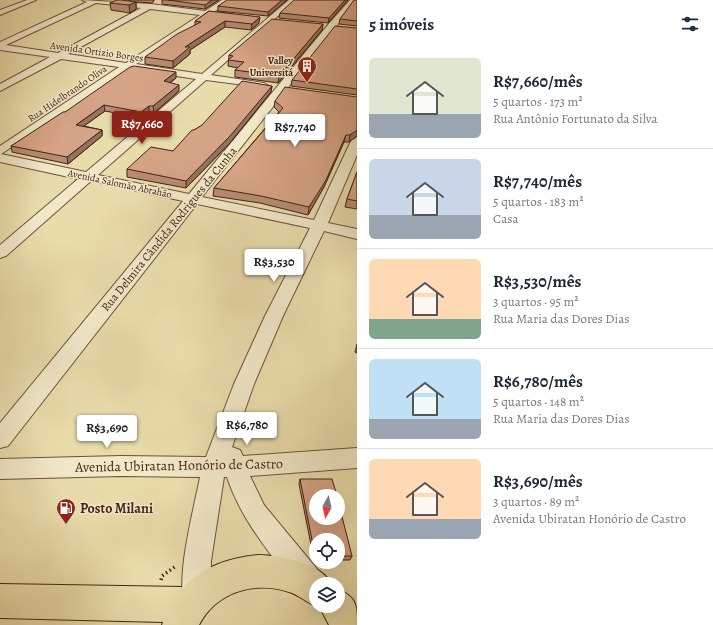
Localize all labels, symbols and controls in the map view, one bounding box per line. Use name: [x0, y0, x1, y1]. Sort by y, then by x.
text: 5 imóveis: [369, 13, 434, 36]
icon: filters: [679, 13, 701, 35]
street label: Avenida Ortízio Borges: [48, 38, 144, 64]
place label: Valley Universitá: [250, 54, 293, 79]
building icon: Valley Universitá: [296, 55, 318, 83]
street label: Rua Hidelbrando Oliva: [25, 62, 110, 125]
text: R$7,660/mês: [493, 70, 583, 93]
icon: home: [401, 74, 449, 122]
text: 5 quartos · 173 m²: [493, 93, 583, 110]
text: Rua Antônio Fortunato da Silva: [493, 110, 658, 127]
pin: R$7,660: [105, 111, 179, 145]
pin: R$7,740: [258, 114, 332, 148]
text: R$7,660: [121, 115, 163, 132]
text: R$7,740: [274, 118, 316, 135]
street label: Rua Delmira Cândida Rodrigues da Cunha: [98, 143, 241, 315]
street label: Avenida Salomão Abrahão: [66, 166, 173, 201]
text: R$7,740/mês: [493, 170, 582, 193]
icon: home: [401, 175, 449, 223]
text: 5 quartos · 183 m²: [493, 193, 583, 210]
text: Casa: [493, 210, 518, 227]
pin: R$3,530: [237, 249, 311, 283]
text: R$3,530: [253, 253, 295, 270]
text: R$3,530/mês: [493, 270, 581, 293]
icon: home: [401, 275, 449, 323]
text: 3 quartos · 95 m²: [493, 293, 579, 310]
text: Rua Maria das Dores Dias: [493, 310, 629, 327]
text: R$6,780/mês: [493, 370, 583, 393]
icon: home: [401, 375, 449, 423]
text: 5 quartos · 148 m²: [493, 393, 584, 410]
text: Rua Maria das Dores Dias: [493, 410, 629, 427]
pin: R$6,780: [210, 412, 284, 446]
pin: R$3,690: [70, 415, 144, 449]
text: R$6,780: [226, 416, 268, 433]
text: R$3,690: [86, 419, 128, 436]
street label: Avenida Ubiratan Honório de Castro: [74, 454, 283, 477]
text: R$3,690/mês: [493, 470, 583, 493]
icon: home: [401, 475, 449, 523]
north arrow: [309, 489, 345, 525]
map controls: [309, 489, 345, 613]
text: 3 quartos · 89 m²: [493, 493, 579, 510]
fuel station icon: Posto Milani: [55, 497, 77, 525]
place label: Posto Milani: [80, 499, 153, 518]
text: Avenida Ubiratan Honório de Castro: [493, 510, 686, 527]
button: locate: [309, 533, 345, 569]
button: layers: [309, 577, 345, 613]

